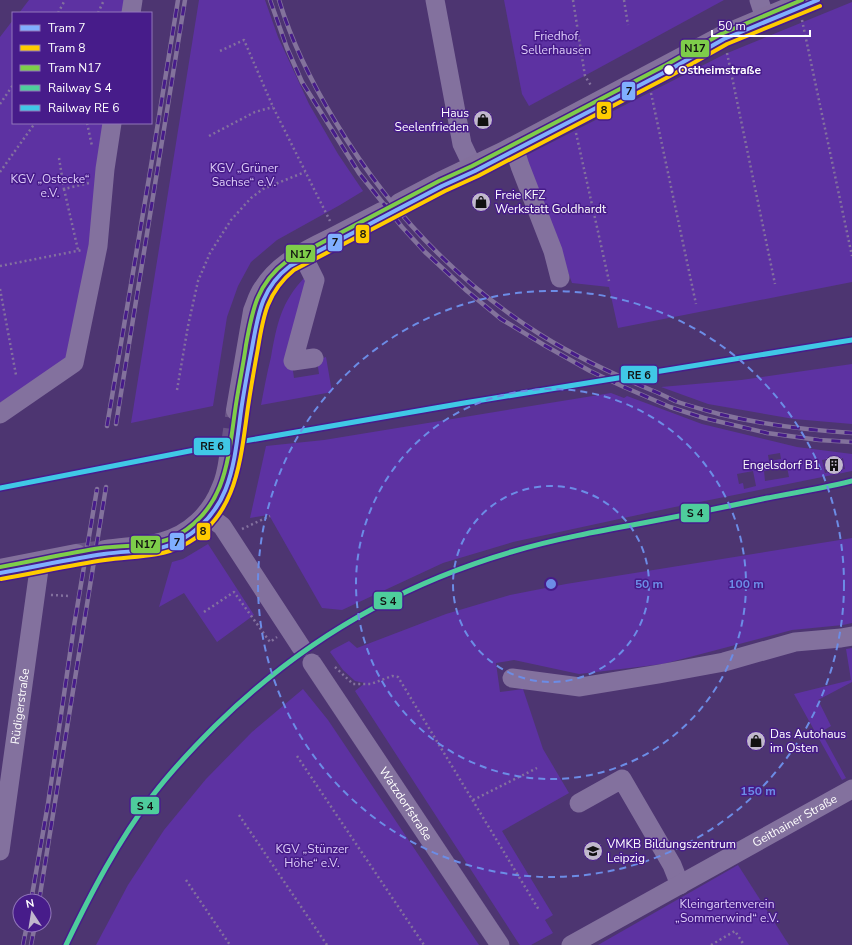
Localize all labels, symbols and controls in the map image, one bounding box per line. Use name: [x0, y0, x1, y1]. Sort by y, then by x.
legend: [12, 12, 152, 124]
scale bar: [712, 12, 810, 38]
text: 50 m: [718, 18, 746, 34]
text: Tram 7: [48, 20, 85, 36]
park label: Friedhof Sellerhausen: [521, 28, 591, 58]
line badge: N17: [680, 39, 710, 58]
text: Tram 8: [48, 40, 85, 56]
text: N17: [684, 41, 706, 56]
text: Tram N17: [48, 60, 102, 76]
place label: Ostheimstraße: [678, 62, 761, 78]
marker: Ostheimstraße: [662, 63, 676, 77]
text: Railway S 4: [48, 80, 112, 96]
line badge: 7: [621, 81, 636, 101]
text: 7: [626, 84, 632, 99]
text: Railway RE 6: [48, 100, 119, 116]
line badge: 8: [596, 101, 612, 120]
text: 8: [601, 103, 608, 118]
place label: Haus Seelenfrieden: [395, 105, 469, 135]
shop icon: Haus Seelenfrieden: [472, 109, 494, 131]
park label: KGV „Grüner Sachse“ e.V.: [210, 160, 279, 190]
park label: KGV „Ostecke“ e.V.: [11, 171, 90, 201]
place label: Freie KFZ Werkstatt Goldhardt: [495, 187, 607, 217]
shop icon: Freie KFZ Werkstatt Goldhardt: [470, 191, 492, 213]
line badge: 8: [355, 224, 370, 244]
text: 8: [360, 227, 367, 242]
line badge: 7: [327, 233, 343, 252]
text: 7: [332, 235, 338, 250]
line badge: N17: [285, 244, 316, 263]
text: N17: [290, 247, 312, 262]
line badge: RE 6: [620, 365, 658, 384]
text: RE 6: [627, 368, 651, 383]
line badge: RE 6: [193, 437, 231, 456]
text: RE 6: [200, 439, 224, 454]
building icon: Engelsdorf B1: [823, 454, 845, 476]
place label: Engelsdorf B1: [743, 457, 820, 473]
line badge: S 4: [680, 503, 710, 523]
text: S 4: [687, 506, 704, 521]
line badge: 8: [196, 522, 211, 541]
text: 8: [200, 524, 207, 539]
line badge: 7: [169, 532, 185, 551]
line badge: N17: [130, 535, 161, 554]
text: 7: [174, 535, 180, 550]
text: N17: [135, 537, 157, 552]
text: 50 m: [635, 576, 663, 592]
text: 100 m: [728, 576, 764, 592]
centre of rings: [544, 577, 558, 591]
line badge: S 4: [373, 591, 403, 610]
text: S 4: [380, 594, 397, 609]
street label: Rüdigerstraße: [7, 667, 33, 745]
place label: Das Autohaus im Osten: [770, 726, 846, 756]
shop icon: Das Autohaus im Osten: [745, 730, 767, 752]
street label: Watzdorfstraße: [375, 764, 436, 843]
text: 150 m: [740, 783, 776, 799]
street label: Geithainer Straße: [750, 791, 840, 851]
line badge: S 4: [130, 796, 160, 815]
text: S 4: [137, 799, 154, 814]
place label: VMKB Bildungszentrum Leipzig: [606, 836, 736, 866]
school or university icon: VMKB Bildungszentrum Leipzig: [582, 840, 604, 862]
park label: KGV „Stünzer Höhe“ e.V.: [275, 841, 349, 871]
north arrow: [12, 893, 52, 933]
text: N: [24, 896, 36, 912]
park label: Kleingartenverein „Sommerwind“ e.V.: [675, 896, 779, 926]

